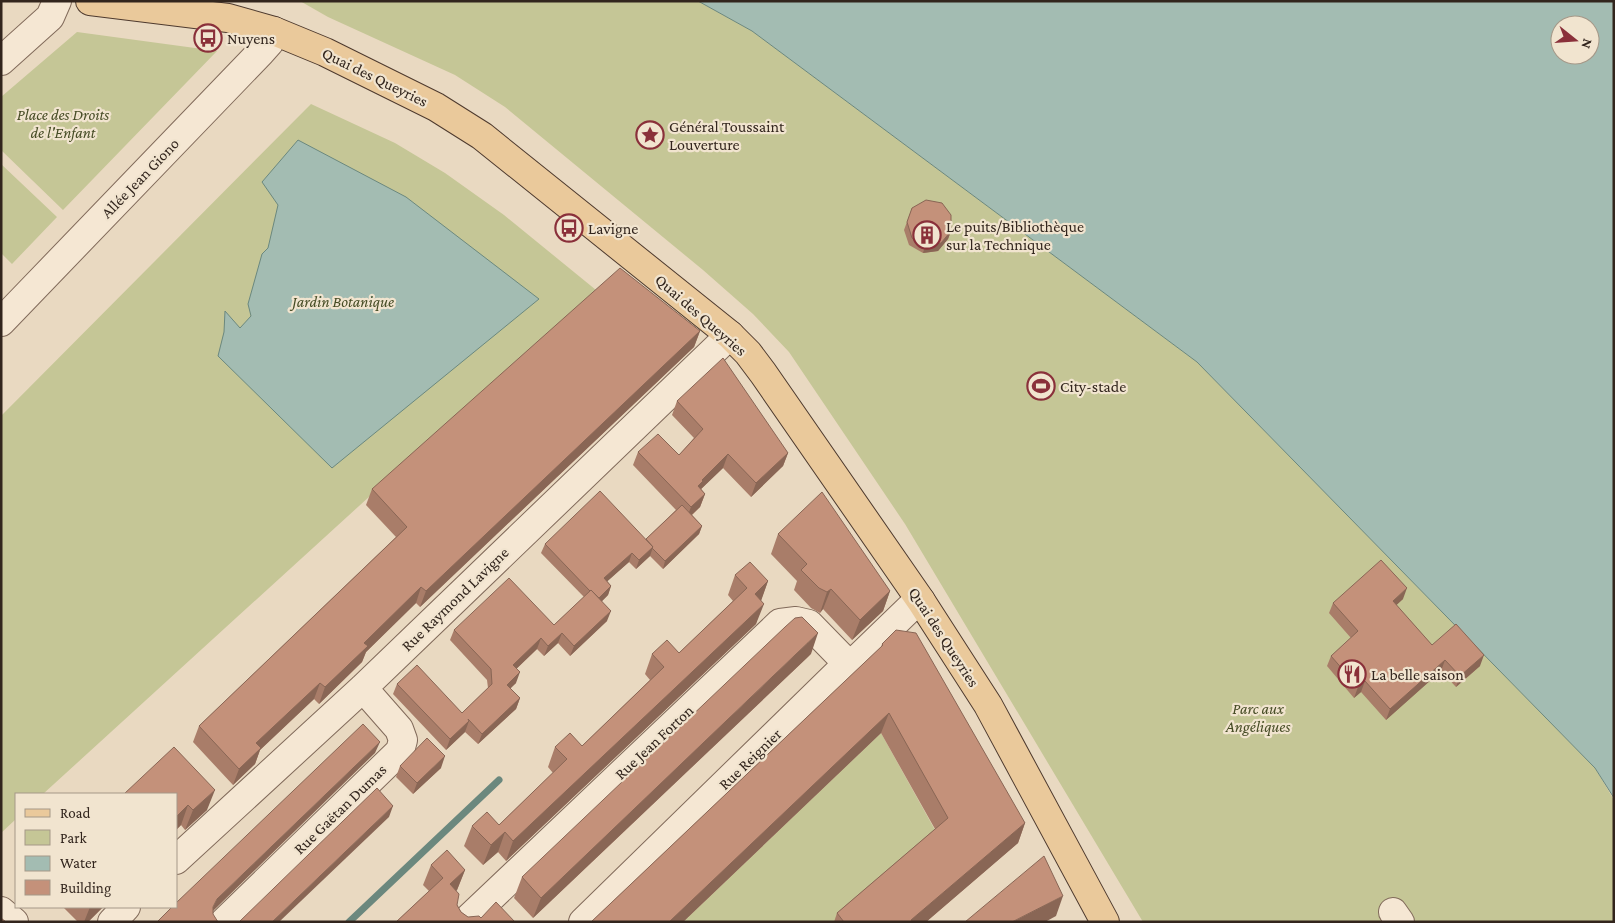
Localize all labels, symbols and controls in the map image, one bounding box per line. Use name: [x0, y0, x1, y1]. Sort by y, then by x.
north arrow: [1550, 15, 1600, 65]
bus stop icon: Nuyens: [193, 23, 223, 53]
place label: Nuyens: [227, 30, 275, 48]
text: N: [1578, 37, 1596, 51]
street label: Quai des Queyries: [319, 44, 431, 111]
park label: Place des Droits de l'Enfant: [17, 106, 109, 142]
place label: Général Toussaint Louverture: [669, 118, 785, 153]
place icon: Général Toussaint Louverture: [635, 120, 665, 150]
street label: Allée Jean Giono: [98, 135, 183, 222]
bus stop icon: Lavigne: [554, 213, 584, 243]
place label: Le puits/Bibliothèque sur la Technique: [946, 218, 1084, 254]
place label: Lavigne: [588, 220, 638, 238]
building icon: Le puits/Bibliothèque sur la Technique: [912, 220, 942, 250]
street label: Quai des Queyries: [651, 271, 750, 360]
park label: Jardin Botanique: [289, 293, 394, 311]
sports icon: City-stade: [1026, 371, 1056, 401]
place label: City-stade: [1060, 378, 1126, 396]
street label: Rue Raymond Lavigne: [398, 544, 513, 655]
street label: Quai des Queyries: [905, 584, 983, 691]
restaurant icon: La belle saison: [1337, 659, 1367, 689]
place label: La belle saison: [1371, 666, 1464, 683]
park label: Parc aux Angéliques: [1225, 700, 1290, 736]
street label: Rue Jean Forton: [611, 701, 698, 783]
street label: Rue Reignier: [715, 725, 786, 794]
street label: Rue Gaëtan Dumas: [290, 761, 390, 857]
legend: [15, 793, 178, 908]
text: Road: [60, 805, 91, 821]
text: Park: [60, 830, 87, 846]
text: Water: [60, 855, 97, 871]
text: Building: [60, 880, 111, 897]

